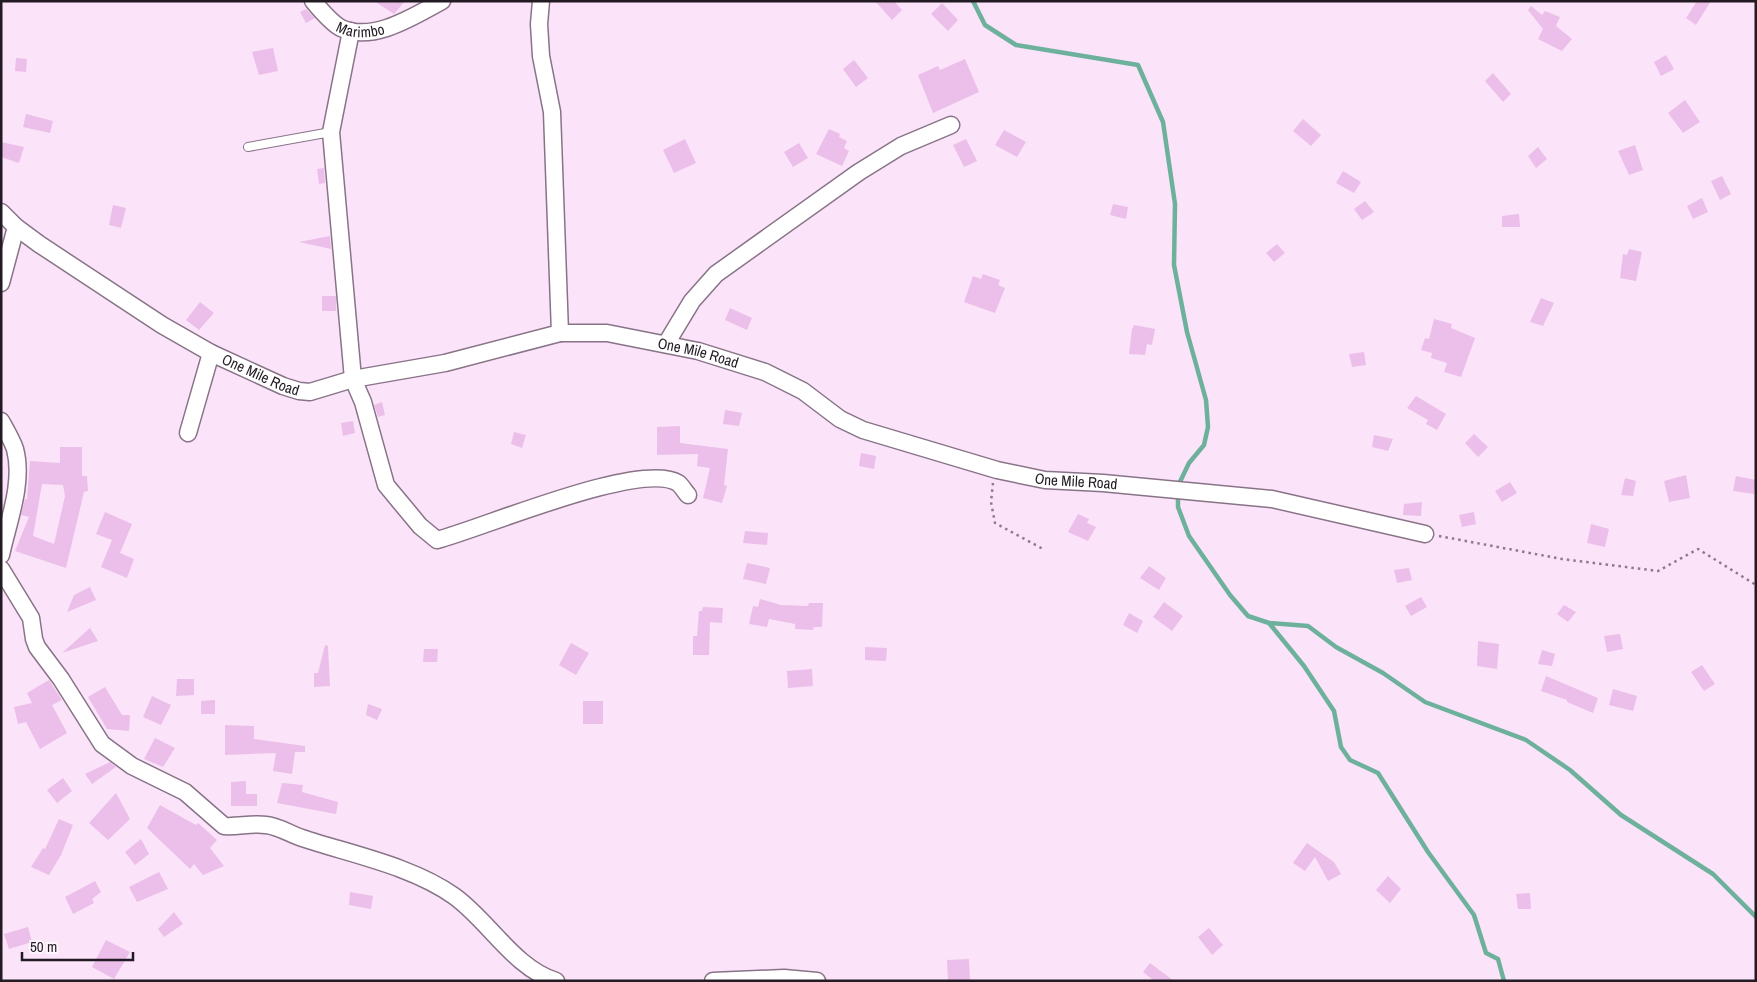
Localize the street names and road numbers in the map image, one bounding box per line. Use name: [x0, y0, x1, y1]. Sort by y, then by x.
street label: Marimbo: [333, 16, 387, 43]
street label: One Mile Road: [656, 332, 741, 373]
street label: One Mile Road: [219, 348, 302, 401]
street label: One Mile Road: [1033, 467, 1118, 494]

